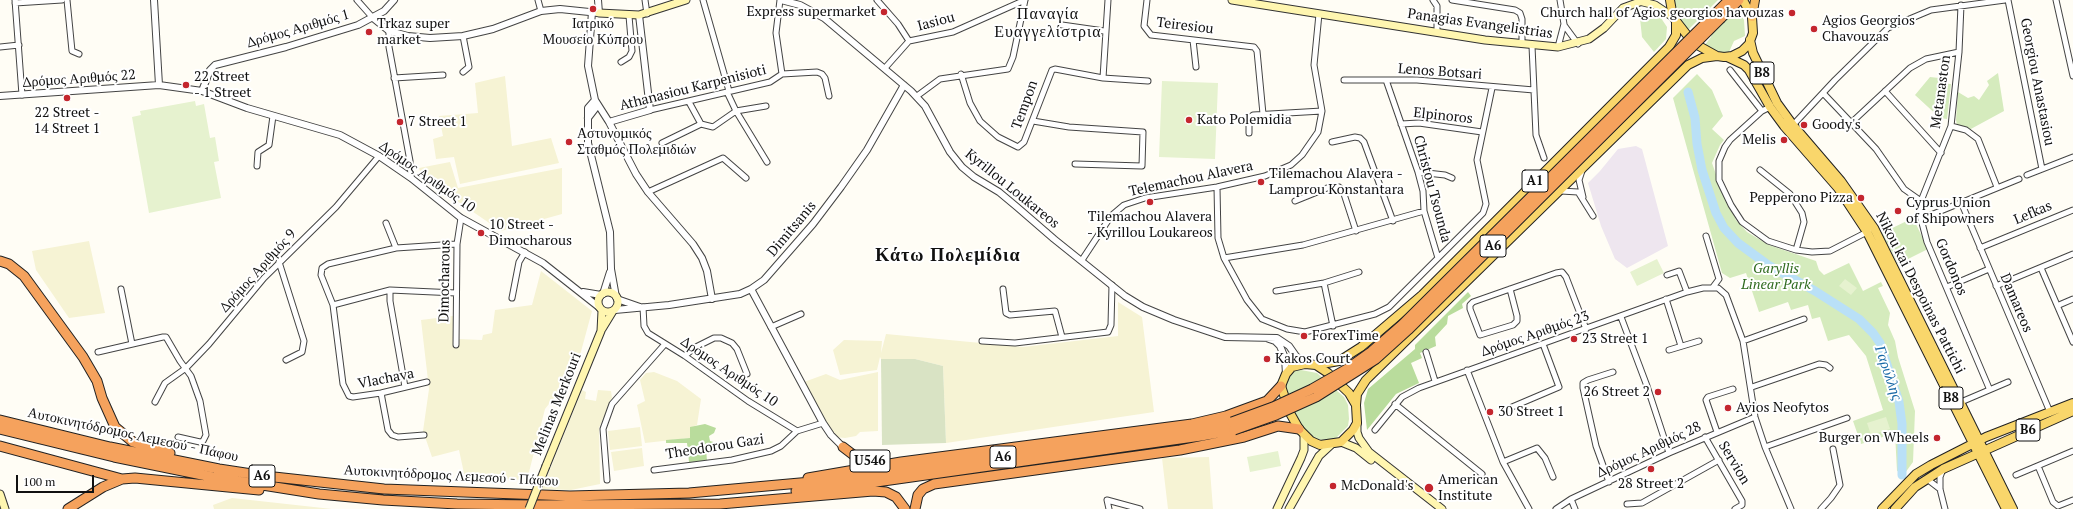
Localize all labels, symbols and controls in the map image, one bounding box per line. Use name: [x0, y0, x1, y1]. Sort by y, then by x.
marker: Ιατρικό Μουσείο Κύπρου: [588, 4, 598, 14]
place label: Express supermarket: [746, 4, 876, 20]
district label: Παναγία Ευαγγελίστρια: [994, 4, 1102, 42]
street label: Panagias Evangelistrias: [1406, 5, 1554, 43]
place label: Church hall of Agios georgios havouzas: [1540, 5, 1784, 21]
street label: Δρόμος Αριθμός 1: [245, 6, 351, 52]
marker: Express supermarket: [879, 7, 889, 17]
marker: Church hall of Agios georgios havouzas: [1787, 8, 1797, 18]
street label: Iasiou: [915, 9, 957, 35]
place label: Agios Georgios Chavouzas: [1822, 13, 1915, 46]
street label: Teiresiou: [1155, 14, 1215, 38]
place label: Trkaz super market: [377, 16, 450, 48]
place label: Ιατρικό Μουσείο Κύπρου: [543, 16, 643, 48]
street label: Georgiou Anastasiou: [2016, 17, 2058, 147]
marker: Agios Georgios Chavouzas: [1809, 24, 1819, 34]
marker: Trkaz super market: [364, 27, 374, 37]
street label: Metanaston: [1928, 54, 1954, 130]
street label: Lenos Botsari: [1397, 61, 1483, 83]
street label: Athanasiou Karpenisioti: [618, 62, 768, 114]
road number: B8: [1750, 62, 1774, 84]
street label: Δρόμος Αριθμός 22: [22, 67, 136, 91]
place label: 22 Street - 1 Street: [194, 69, 252, 102]
street label: Tempon: [1008, 78, 1042, 132]
marker: 22 Street - 1 Street: [181, 80, 191, 90]
marker: 22 Street - 14 Street 1: [62, 93, 72, 103]
place label: 22 Street - 14 Street 1: [34, 105, 100, 138]
street label: Elpinoros: [1412, 105, 1474, 127]
place label: Kato Polemidia: [1197, 112, 1292, 128]
place label: 7 Street 1: [408, 114, 467, 130]
marker: Kato Polemidia: [1184, 115, 1194, 125]
marker: 7 Street 1: [395, 117, 405, 127]
place label: Goody's: [1812, 117, 1861, 133]
marker: Goody's: [1799, 120, 1809, 130]
place label: Αστυνομικός Σταθμός Πολεμιδιών: [577, 126, 696, 158]
place label: Melis: [1742, 132, 1776, 148]
street label: Christou Tsounda: [1410, 133, 1454, 245]
marker: Melis: [1779, 135, 1789, 145]
marker: Αστυνομικός Σταθμός Πολεμιδιών: [564, 137, 574, 147]
street label: Δρόμος Αριθμός 10: [376, 138, 478, 216]
street label: Kyrillou Loukareos: [961, 146, 1063, 232]
street label: Telemachou Alavera: [1127, 158, 1255, 200]
place label: Tilemachou Alavera - Lamprou Konstantara: [1269, 166, 1404, 198]
road number: A1: [1522, 170, 1548, 192]
marker: Tilemachou Alavera - Lamprou Konstantara: [1256, 177, 1266, 187]
place label: Pepperono Pizza: [1750, 190, 1853, 206]
marker: Pepperono Pizza: [1856, 193, 1866, 203]
place label: Cyprus Union of Shipowners: [1906, 195, 1994, 228]
marker: Tilemachou Alavera - Kyrillou Loukareos: [1145, 197, 1155, 207]
street label: Lefkas: [2011, 197, 2055, 229]
street label: Dimitsanis: [764, 198, 820, 260]
marker: Cyprus Union of Shipowners: [1893, 206, 1903, 216]
place label: Tilemachou Alavera - Kyrillou Loukareos: [1087, 209, 1213, 242]
street label: Nikou kai Despoinas Pattichi: [1872, 209, 1968, 377]
place label: 10 Street - Dimocharous: [489, 217, 572, 250]
street label: Δρόμος Αριθμός 9: [216, 226, 300, 316]
marker: 10 Street - Dimocharous: [476, 228, 486, 238]
road number: A6: [1480, 235, 1506, 257]
street label: Gordonos: [1931, 236, 1971, 298]
street label: Dimocharous: [436, 239, 454, 323]
district label: Κάτω Πολεμίδια: [875, 245, 1021, 267]
park label: Garyllis Linear Park: [1741, 261, 1811, 294]
street label: Damareos: [1996, 271, 2036, 335]
street label: Δρόμος Αριθμός 23: [1479, 308, 1591, 360]
place label: ForexTime: [1312, 328, 1379, 344]
marker: ForexTime: [1299, 331, 1309, 341]
place label: 23 Street 1: [1582, 331, 1649, 347]
street label: Δρόμος Αριθμός 10: [677, 333, 781, 411]
marker: 23 Street 1: [1569, 334, 1579, 344]
water label: Γαρύλλης: [1870, 343, 1906, 403]
street label: Melinas Merkouri: [529, 350, 585, 458]
place label: Kakos Court: [1275, 351, 1350, 367]
marker: Kakos Court: [1262, 354, 1272, 364]
street label: Vlachava: [356, 365, 416, 393]
place label: 26 Street 2: [1583, 384, 1650, 400]
marker: 26 Street 2: [1653, 387, 1663, 397]
road number: B8: [1939, 387, 1963, 409]
place label: Ayios Neofytos: [1736, 400, 1829, 416]
marker: Ayios Neofytos: [1723, 403, 1733, 413]
street label: Αυτοκινητόδρομος Λεμεσού - Πάφου: [26, 404, 240, 466]
place label: 30 Street 1: [1498, 404, 1565, 420]
marker: 30 Street 1: [1485, 407, 1495, 417]
street label: Δρόμος Αριθμός 28: [1594, 418, 1704, 482]
road number: B6: [2016, 419, 2040, 441]
place label: Burger on Wheels: [1819, 430, 1929, 446]
street label: Theodorou Gazi: [665, 431, 765, 463]
marker: Burger on Wheels: [1932, 433, 1942, 443]
street label: Servion: [1715, 438, 1753, 488]
road number: A6: [990, 446, 1016, 468]
road number: U546: [850, 450, 890, 472]
street label: Αυτοκινητόδρομος Λεμεσού - Πάφου: [343, 462, 559, 490]
marker: 28 Street 2: [1646, 464, 1656, 474]
road number: A6: [249, 465, 275, 487]
scale bar: [18, 467, 96, 493]
place label: American Institute: [1438, 472, 1498, 504]
text: 100 m: [23, 474, 55, 489]
place label: 28 Street 2: [1618, 476, 1684, 492]
place label: McDonald's: [1341, 478, 1413, 494]
marker: McDonald's: [1328, 481, 1338, 491]
marker: American Institute: [1423, 482, 1435, 494]

